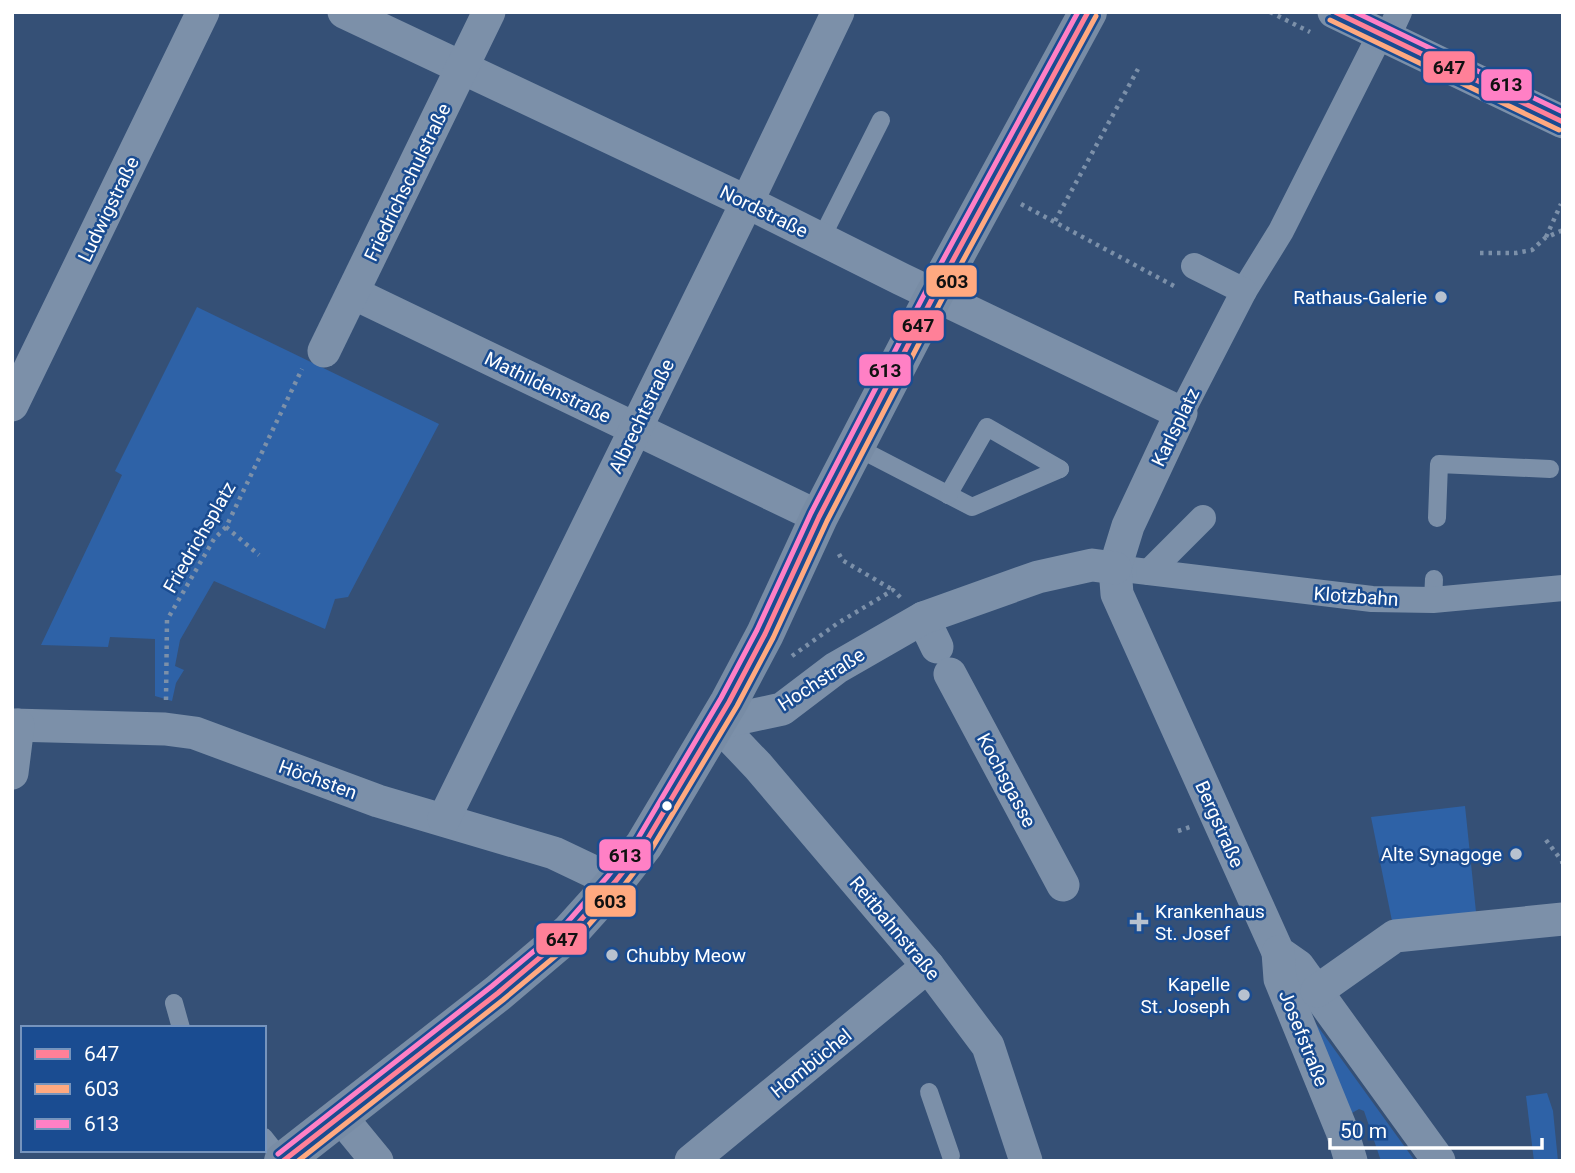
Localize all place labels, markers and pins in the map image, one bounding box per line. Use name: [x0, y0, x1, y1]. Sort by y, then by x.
place label: Rathaus-Galerie: [1293, 286, 1427, 309]
marker: Rathaus-Galerie: [1433, 289, 1449, 305]
unlabelled marker: [660, 799, 674, 813]
place label: Alte Synagoge: [1381, 843, 1502, 866]
marker: Alte Synagoge: [1508, 846, 1524, 862]
place label: Krankenhaus St. Josef: [1155, 900, 1265, 945]
marker: Krankenhaus St. Josef: [1129, 912, 1149, 932]
place label: Chubby Meow: [626, 944, 746, 967]
marker: Chubby Meow: [604, 947, 620, 963]
place label: Kapelle St. Joseph: [1140, 973, 1230, 1018]
marker: Kapelle St. Joseph: [1236, 987, 1252, 1003]

